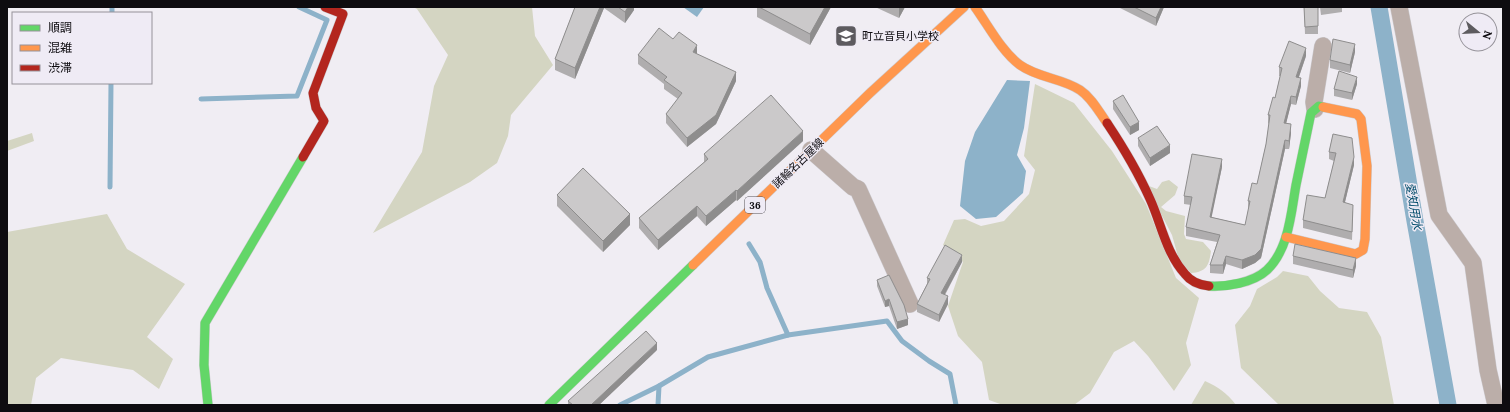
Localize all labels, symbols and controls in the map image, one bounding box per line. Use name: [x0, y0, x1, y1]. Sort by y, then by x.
legend: [12, 12, 152, 84]
north arrow: [1458, 12, 1498, 52]
text: 順調: [48, 20, 72, 35]
school or university icon: 町立音貝小学校: [833, 23, 859, 49]
place label: 町立音貝小学校: [862, 29, 939, 43]
text: N: [1479, 29, 1495, 42]
text: 混雑: [48, 40, 72, 55]
text: 渋滞: [48, 60, 72, 75]
street label: 諸輪名古屋線: [769, 135, 827, 191]
water label: 愛知用水: [1402, 181, 1426, 233]
road number: 36: [745, 197, 765, 213]

